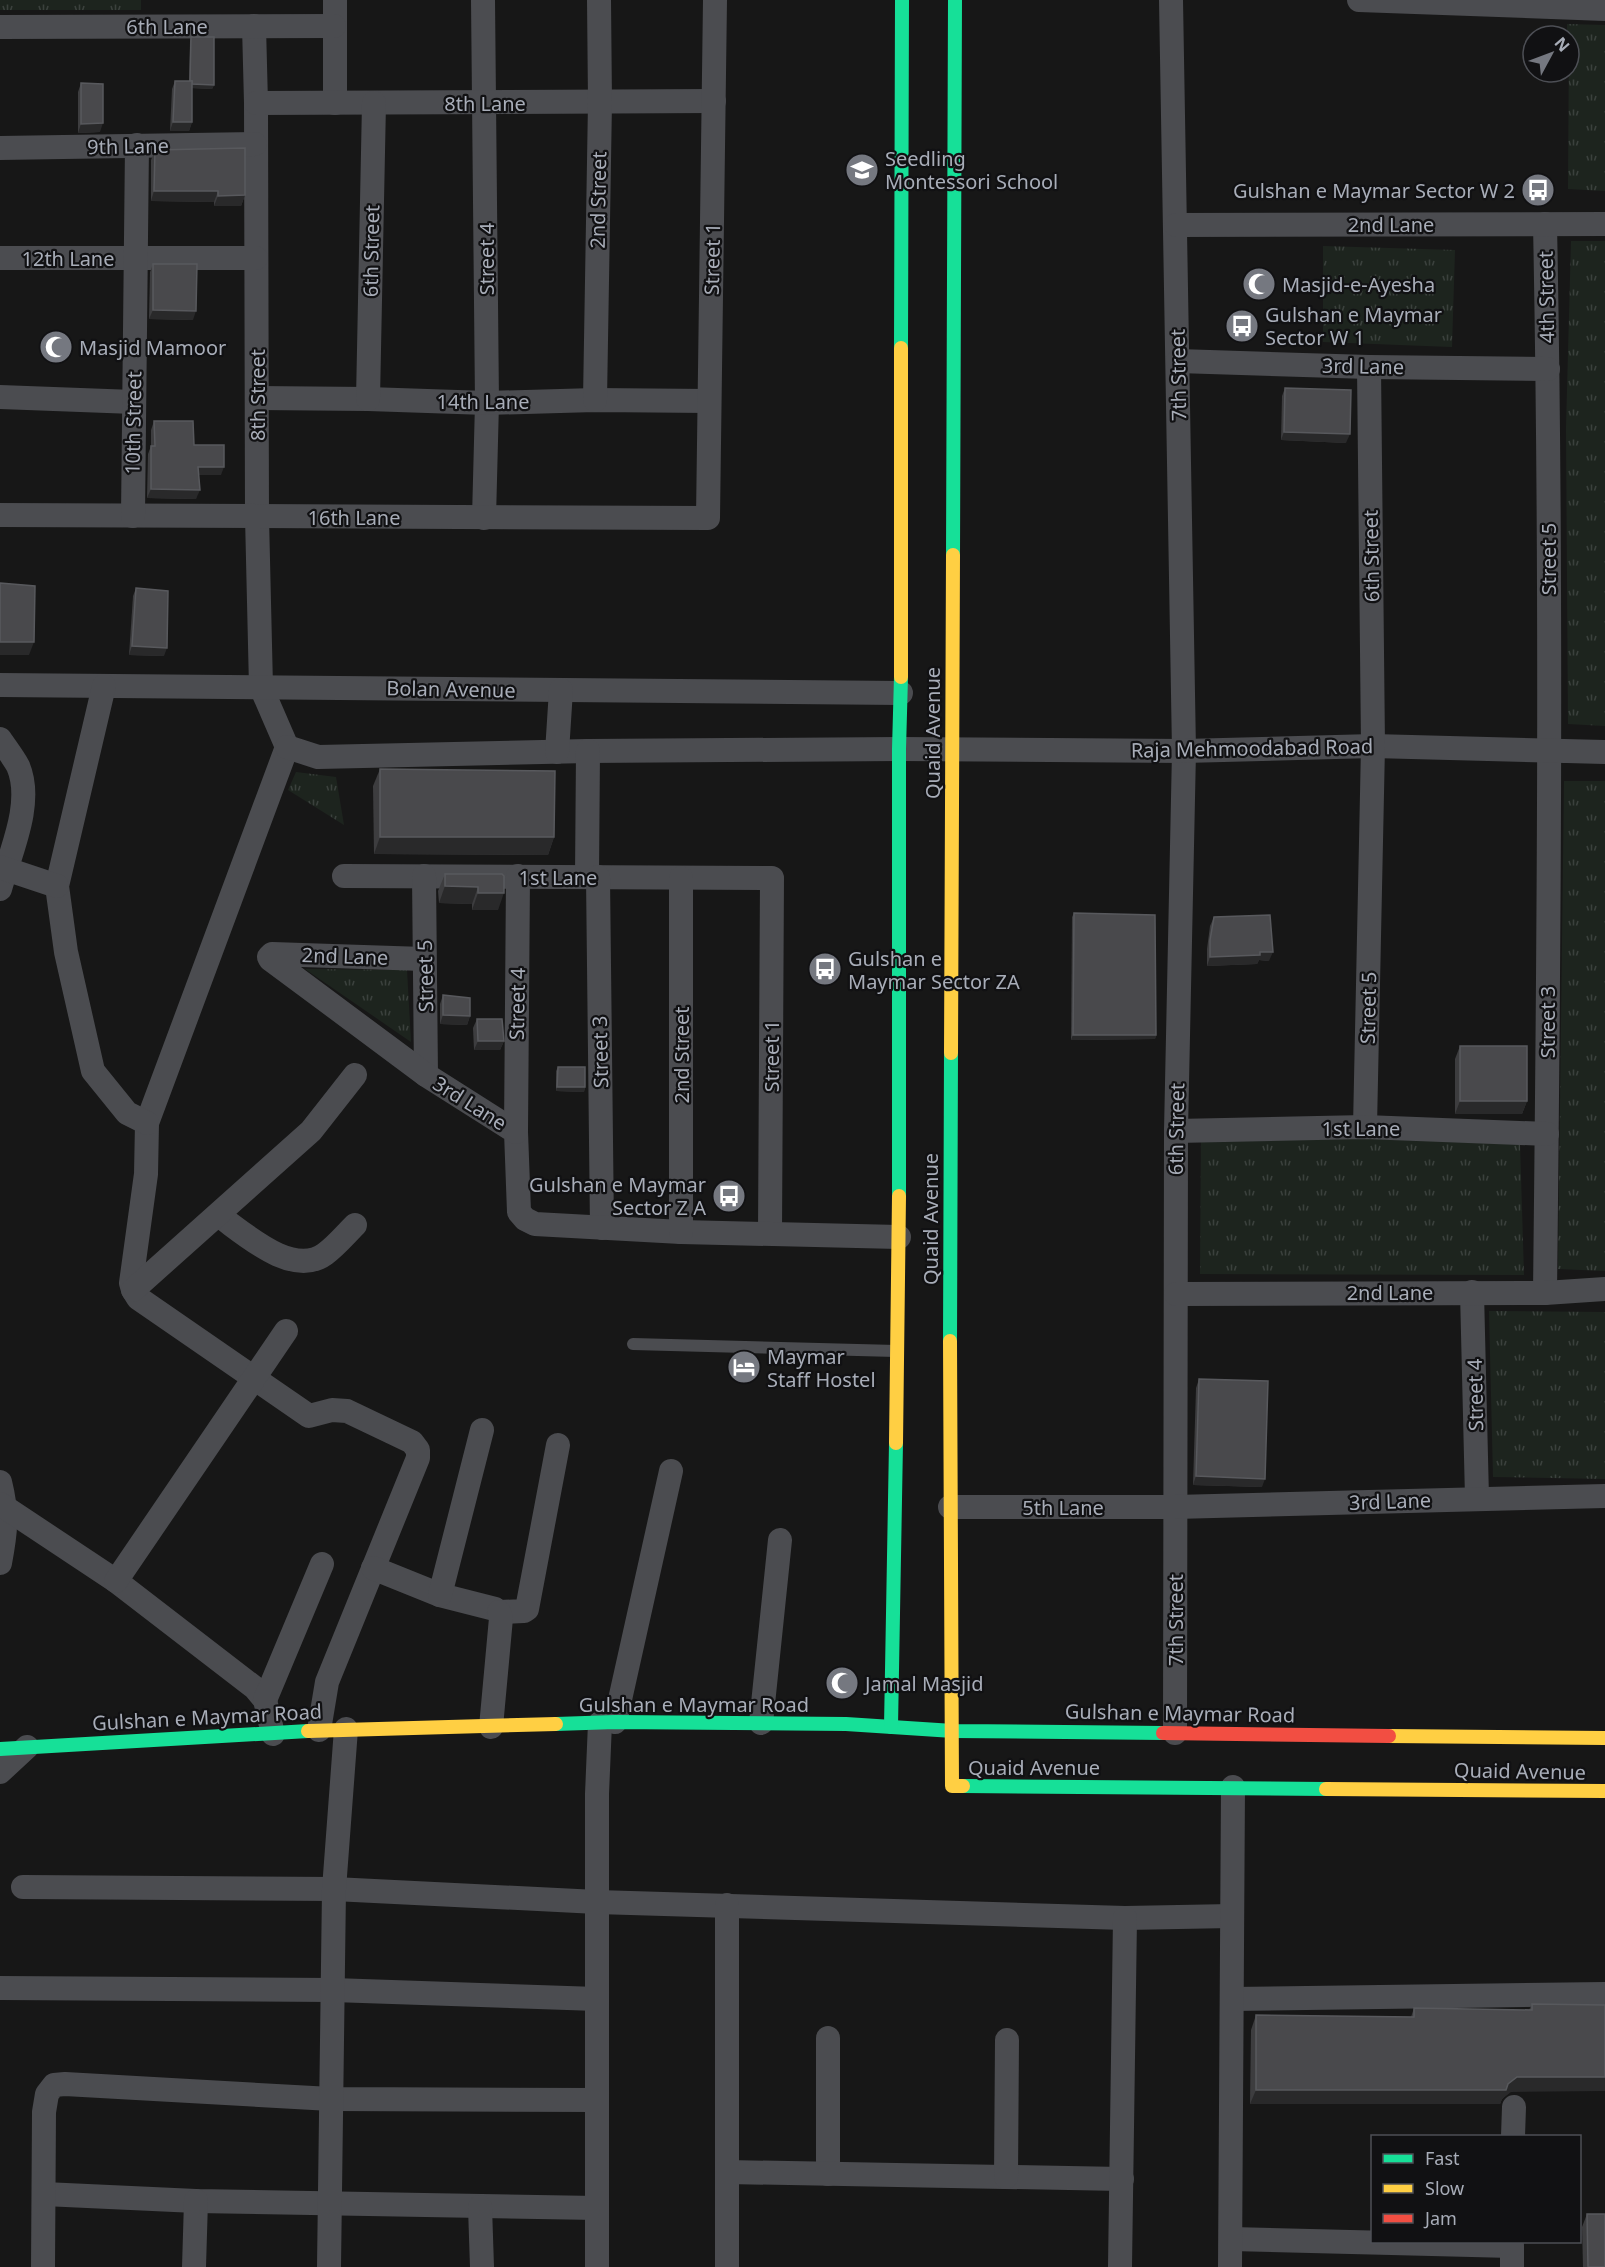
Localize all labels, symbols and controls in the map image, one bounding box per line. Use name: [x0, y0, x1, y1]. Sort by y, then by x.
street label: 6th Lane: [126, 13, 208, 40]
north arrow: [1521, 24, 1581, 84]
text: N: [1550, 32, 1575, 56]
street label: 8th Lane: [444, 90, 526, 117]
street label: 9th Lane: [87, 132, 169, 160]
place label: Seedling Montessori School: [885, 145, 1058, 195]
street label: 2nd Street: [584, 151, 612, 249]
school or university icon: Seedling Montessori School: [844, 152, 880, 188]
bus stop icon: Gulshan e Maymar Sector W 2: [1520, 172, 1556, 208]
place label: Gulshan e Maymar Sector W 2: [1233, 177, 1515, 204]
street label: 6th Street: [357, 205, 385, 297]
street label: 2nd Lane: [1348, 211, 1434, 238]
street label: Street 4: [473, 222, 500, 295]
street label: Street 1: [698, 223, 726, 295]
street label: 12th Lane: [22, 245, 115, 272]
street label: 4th Street: [1532, 251, 1560, 343]
mosque icon: Masjid-e-Ayesha: [1241, 266, 1277, 302]
place label: Masjid-e-Ayesha: [1282, 271, 1435, 298]
place label: Gulshan e Maymar Sector W 1: [1265, 301, 1442, 351]
bus stop icon: Gulshan e Maymar Sector W 1: [1224, 308, 1260, 344]
mosque icon: Masjid Mamoor: [38, 329, 74, 365]
street label: 7th Street: [1164, 329, 1192, 421]
place label: Masjid Mamoor: [79, 334, 226, 361]
street label: 8th Street: [244, 349, 271, 441]
street label: 3rd Lane: [1322, 352, 1404, 380]
street label: 10th Street: [119, 371, 147, 475]
street label: 14th Lane: [437, 388, 530, 415]
street label: 16th Lane: [308, 504, 401, 531]
street label: 6th Street: [1357, 510, 1385, 602]
street label: Street 5: [1535, 523, 1562, 595]
street label: Quaid Avenue: [919, 667, 946, 799]
street label: Bolan Avenue: [386, 674, 516, 704]
street label: Raja Mehmoodabad Road: [1131, 732, 1373, 764]
street label: 1st Lane: [519, 864, 597, 891]
street label: Street 5: [411, 940, 439, 1012]
street label: 2nd Lane: [301, 941, 389, 971]
place label: Gulshan e Maymar Sector ZA: [848, 945, 1020, 995]
bus stop icon: Gulshan e Maymar Sector ZA: [807, 951, 843, 987]
street label: Street 4: [503, 967, 531, 1040]
street label: Street 5: [1354, 972, 1382, 1044]
street label: Street 3: [1534, 986, 1561, 1058]
street label: 2nd Street: [668, 1006, 695, 1104]
street label: Street 3: [586, 1016, 614, 1088]
street label: Street 1: [758, 1020, 785, 1092]
street label: 3rd Lane: [428, 1070, 512, 1136]
street label: 6th Street: [1162, 1083, 1190, 1175]
street label: 1st Lane: [1322, 1115, 1400, 1142]
street label: Quaid Avenue: [917, 1153, 944, 1285]
place label: Gulshan e Maymar Sector Z A: [529, 1171, 706, 1221]
bus stop icon: Gulshan e Maymar Sector Z A: [711, 1178, 747, 1214]
street label: 2nd Lane: [1347, 1279, 1433, 1306]
place label: Maymar Staff Hostel: [767, 1343, 876, 1393]
hotel icon: Maymar Staff Hostel: [726, 1349, 762, 1385]
street label: Street 4: [1461, 1358, 1489, 1431]
street label: 3rd Lane: [1348, 1486, 1432, 1516]
street label: 5th Lane: [1022, 1494, 1104, 1521]
street label: 7th Street: [1162, 1574, 1189, 1666]
mosque icon: Jamal Masjid: [824, 1665, 860, 1701]
place label: Jamal Masjid: [863, 1670, 984, 1697]
street label: Gulshan e Maymar Road: [579, 1691, 809, 1718]
street label: Gulshan e Maymar Road: [91, 1697, 323, 1737]
street label: Gulshan e Maymar Road: [1065, 1697, 1295, 1729]
street label: Quaid Avenue: [968, 1754, 1100, 1781]
street label: Quaid Avenue: [1454, 1756, 1586, 1786]
legend: [1371, 2135, 1581, 2243]
text: Fast: [1425, 2146, 1460, 2170]
text: Slow: [1425, 2176, 1464, 2200]
text: Jam: [1423, 2206, 1457, 2230]

